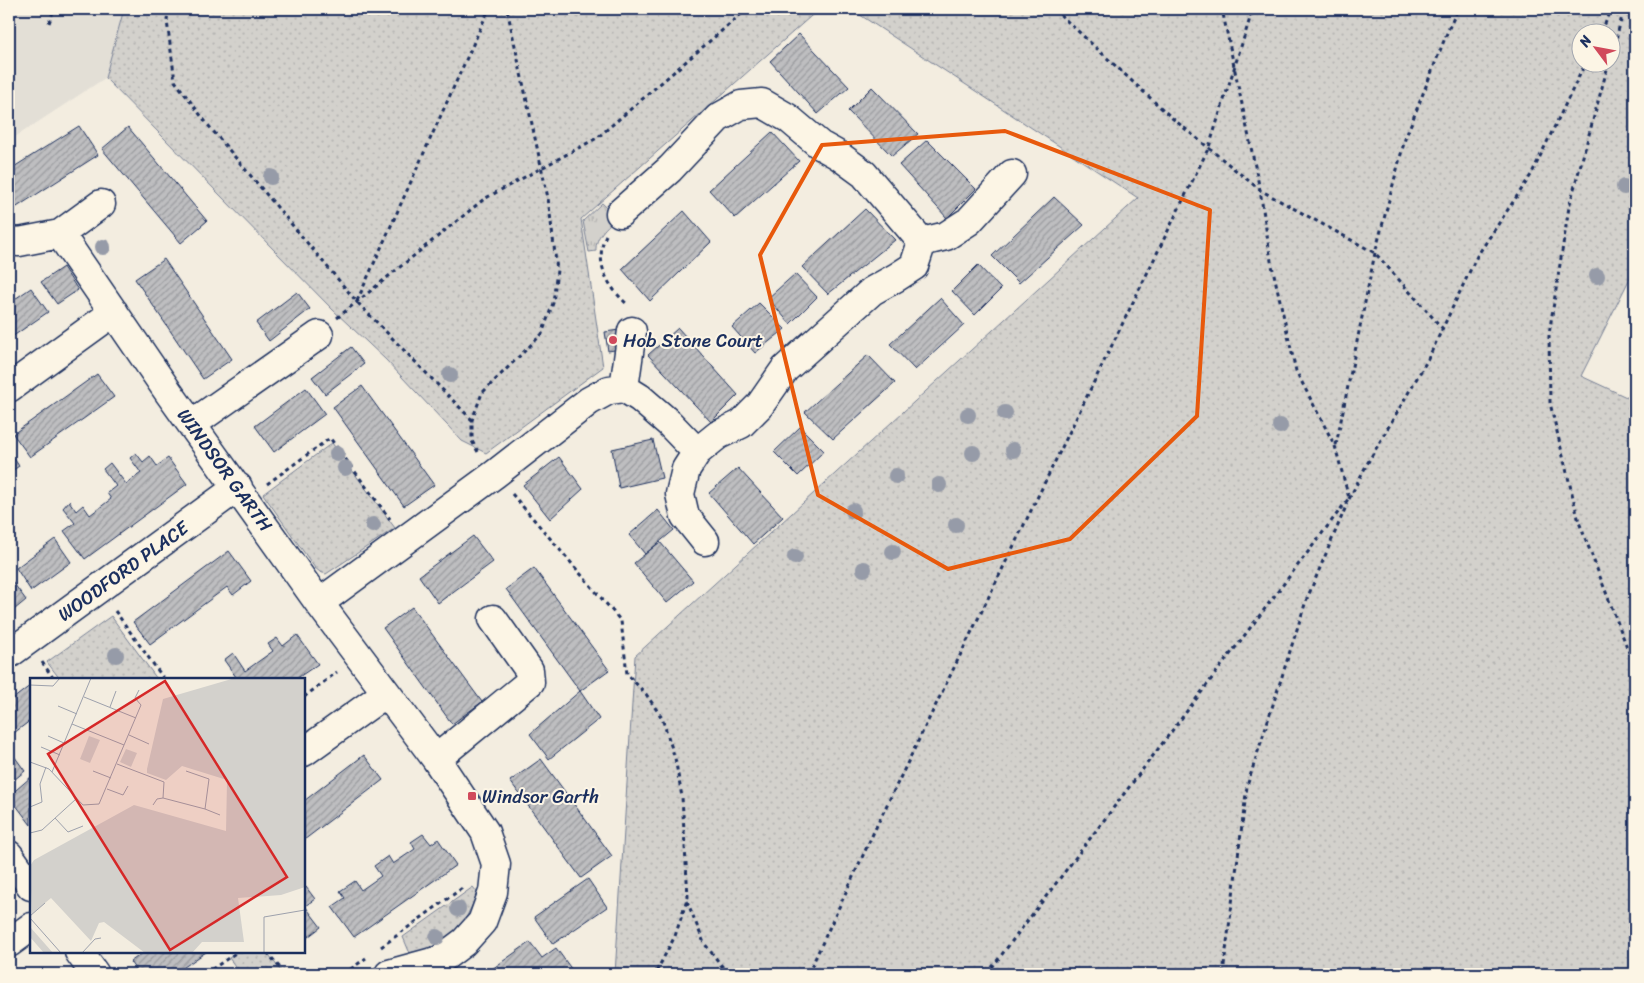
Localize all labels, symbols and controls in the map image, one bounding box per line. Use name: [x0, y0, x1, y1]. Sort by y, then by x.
north arrow: [1572, 22, 1622, 72]
text: N: [1572, 30, 1599, 53]
place label: Hob Stone Court: [623, 324, 763, 357]
marker: Hob Stone Court: [607, 334, 619, 346]
street label: WINDSOR GARTH: [168, 401, 282, 539]
street label: WOODFORD PLACE: [50, 511, 197, 630]
inset map: [30, 678, 305, 953]
place label: Windsor Garth: [482, 780, 599, 813]
marker: Windsor Garth: [466, 790, 478, 802]

